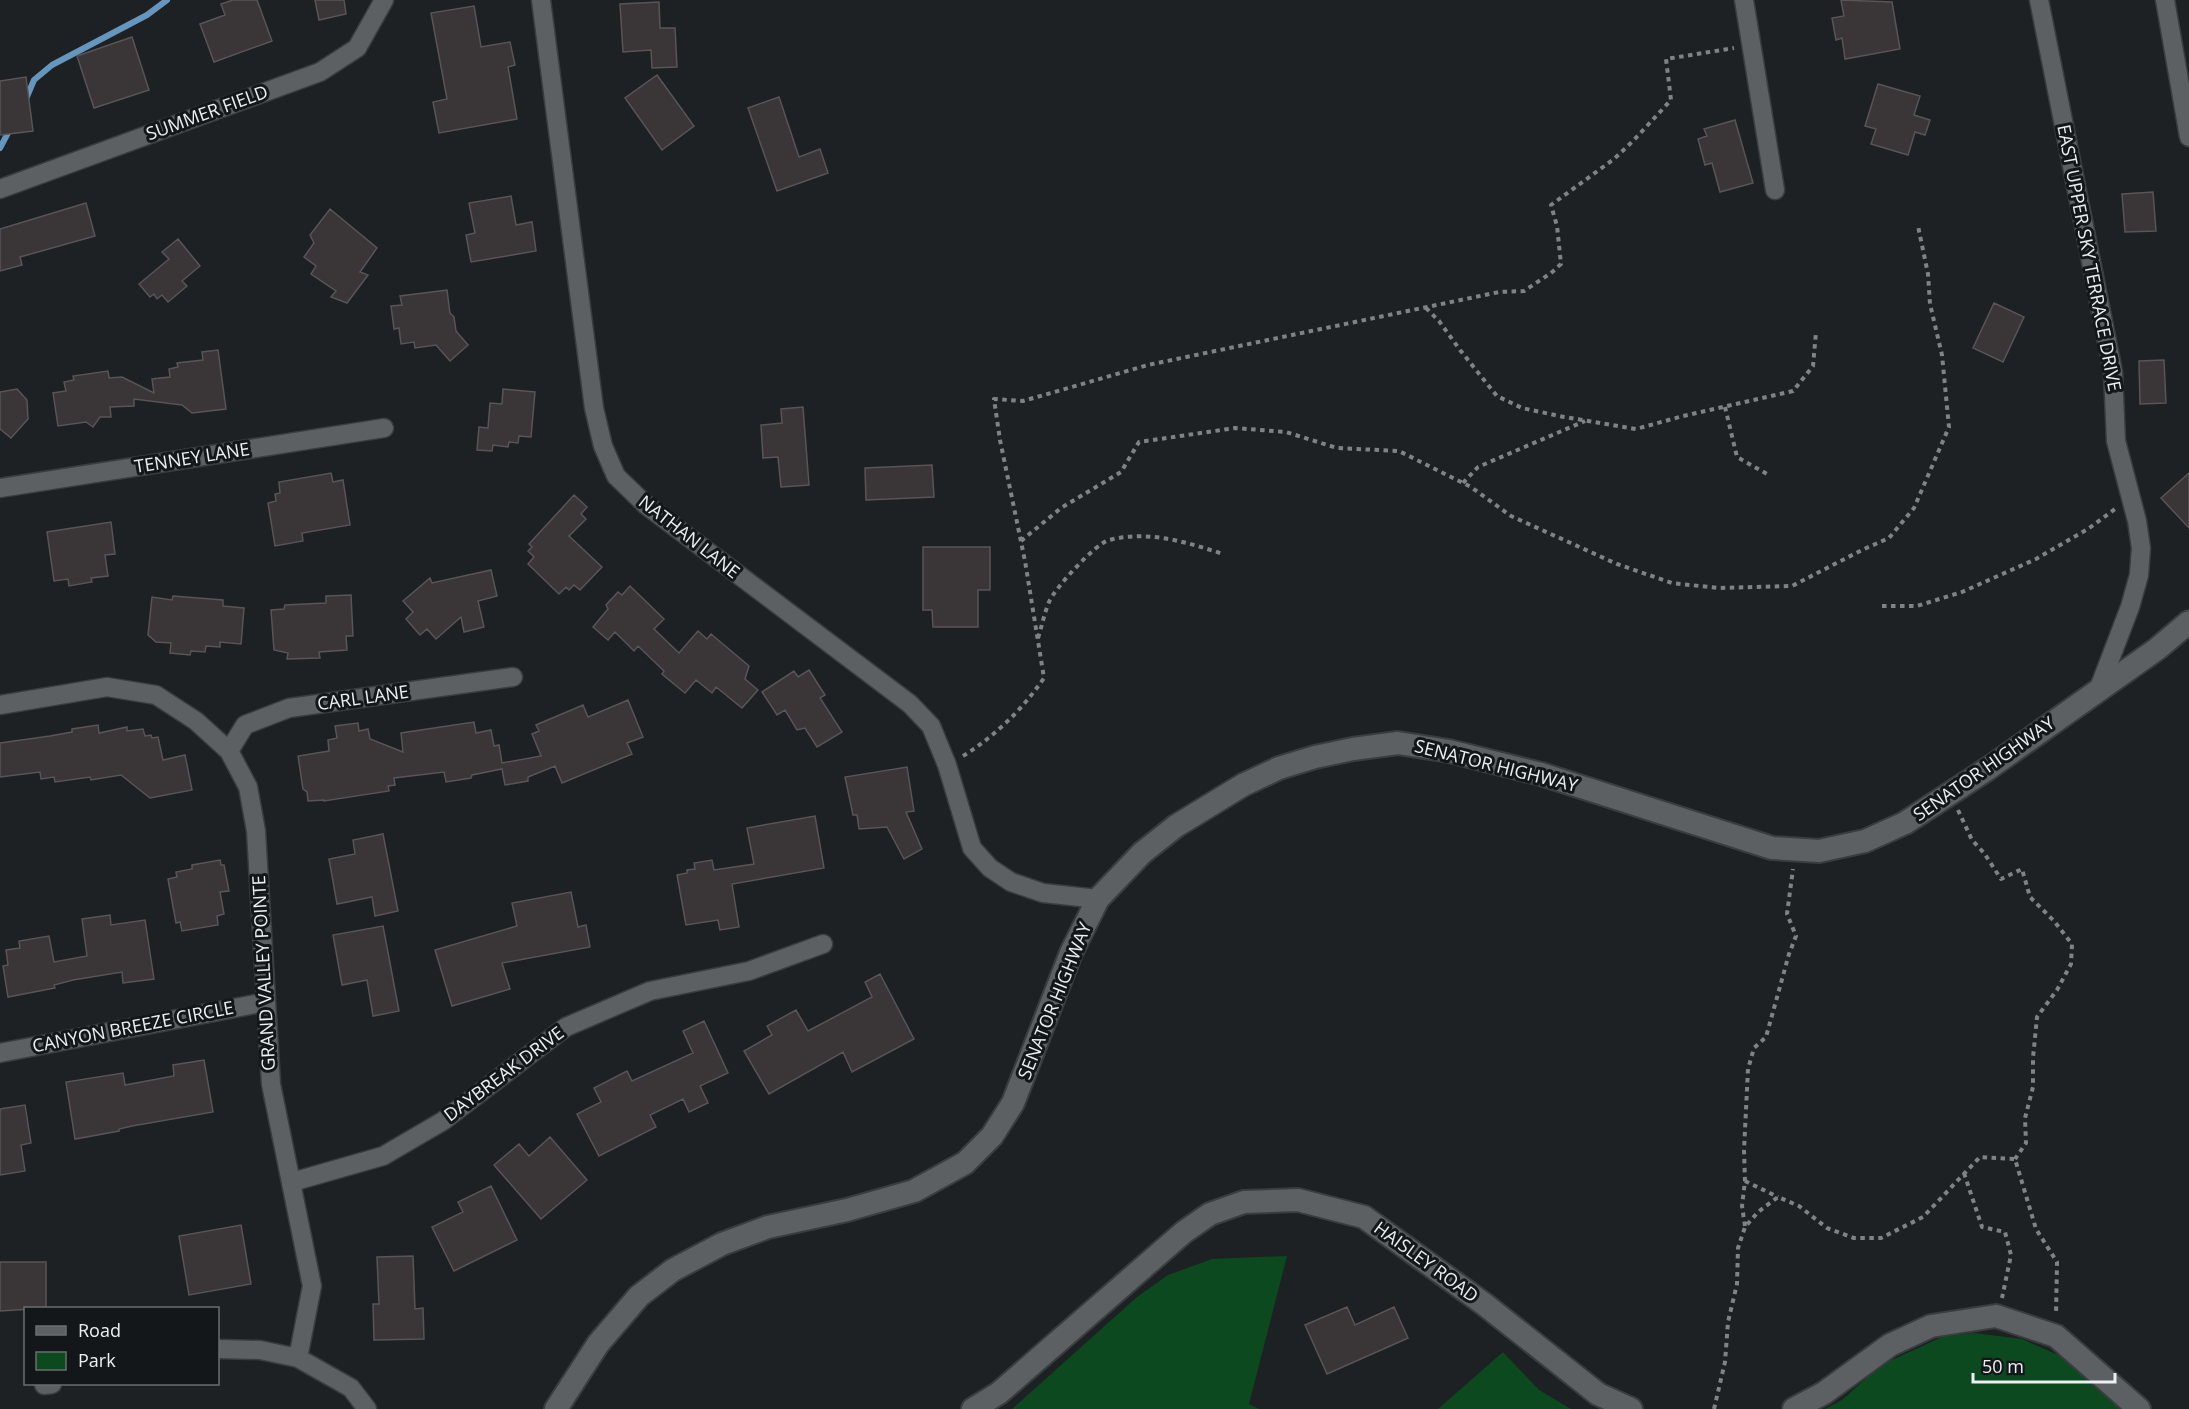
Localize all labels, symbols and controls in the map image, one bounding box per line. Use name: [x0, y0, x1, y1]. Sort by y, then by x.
street label: SUMMER FIELD: [142, 79, 271, 145]
street label: EAST UPPER SKY TERRACE DRIVE: [2052, 122, 2128, 393]
street label: TENNEY LANE: [133, 436, 251, 478]
street label: NATHAN LANE: [634, 489, 745, 583]
street label: CARL LANE: [316, 679, 410, 715]
street label: SENATOR HIGHWAY: [1908, 710, 2060, 826]
street label: SENATOR HIGHWAY: [1412, 733, 1581, 797]
street label: GRAND VALLEY POINTE: [246, 875, 280, 1071]
street label: SENATOR HIGHWAY: [1012, 918, 1097, 1083]
street label: CANYON BREEZE CIRCLE: [30, 995, 235, 1057]
street label: DAYBREAK DRIVE: [439, 1020, 568, 1126]
street label: HAISLEY ROAD: [1370, 1215, 1483, 1307]
legend: [24, 1307, 219, 1385]
text: Road: [78, 1318, 121, 1342]
scale bar: [1973, 1346, 2116, 1384]
text: Park: [78, 1348, 116, 1372]
text: 50 m: [1982, 1354, 2024, 1378]

